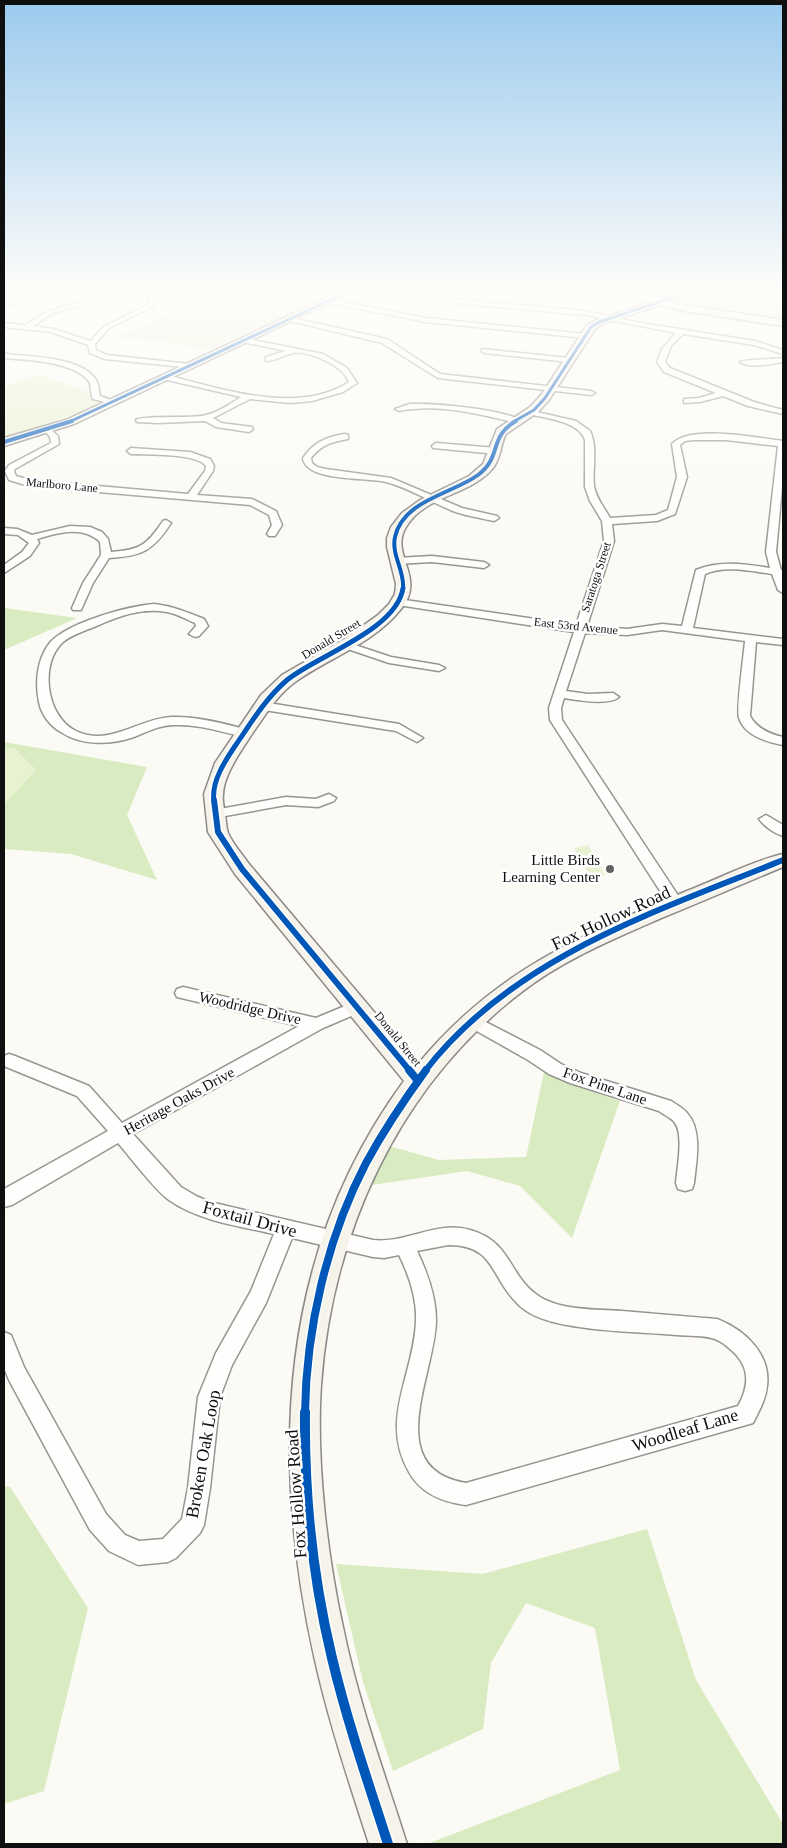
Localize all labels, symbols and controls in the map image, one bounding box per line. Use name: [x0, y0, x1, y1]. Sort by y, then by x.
street label: Marlboro Lane: [25, 475, 99, 495]
street label: Saratoga Street: [578, 540, 614, 614]
street label: East 53rd Avenue: [533, 615, 619, 637]
street label: Donald Street: [299, 616, 364, 662]
place label: Little Birds Learning Center: [502, 852, 600, 885]
marker: Little Birds Learning Center: [604, 863, 616, 875]
street label: Fox Hollow Road: [548, 882, 674, 954]
street label: Woodridge Drive: [197, 988, 303, 1028]
street label: Donald Street: [372, 1009, 425, 1070]
street label: Heritage Oaks Drive: [121, 1064, 237, 1138]
street label: Fox Pine Lane: [561, 1064, 649, 1108]
street label: Foxtail Drive: [201, 1197, 299, 1241]
street label: Broken Oak Loop: [182, 1388, 224, 1520]
street label: Woodleaf Lane: [629, 1404, 741, 1456]
street label: Fox Hollow Road: [282, 1429, 310, 1559]

